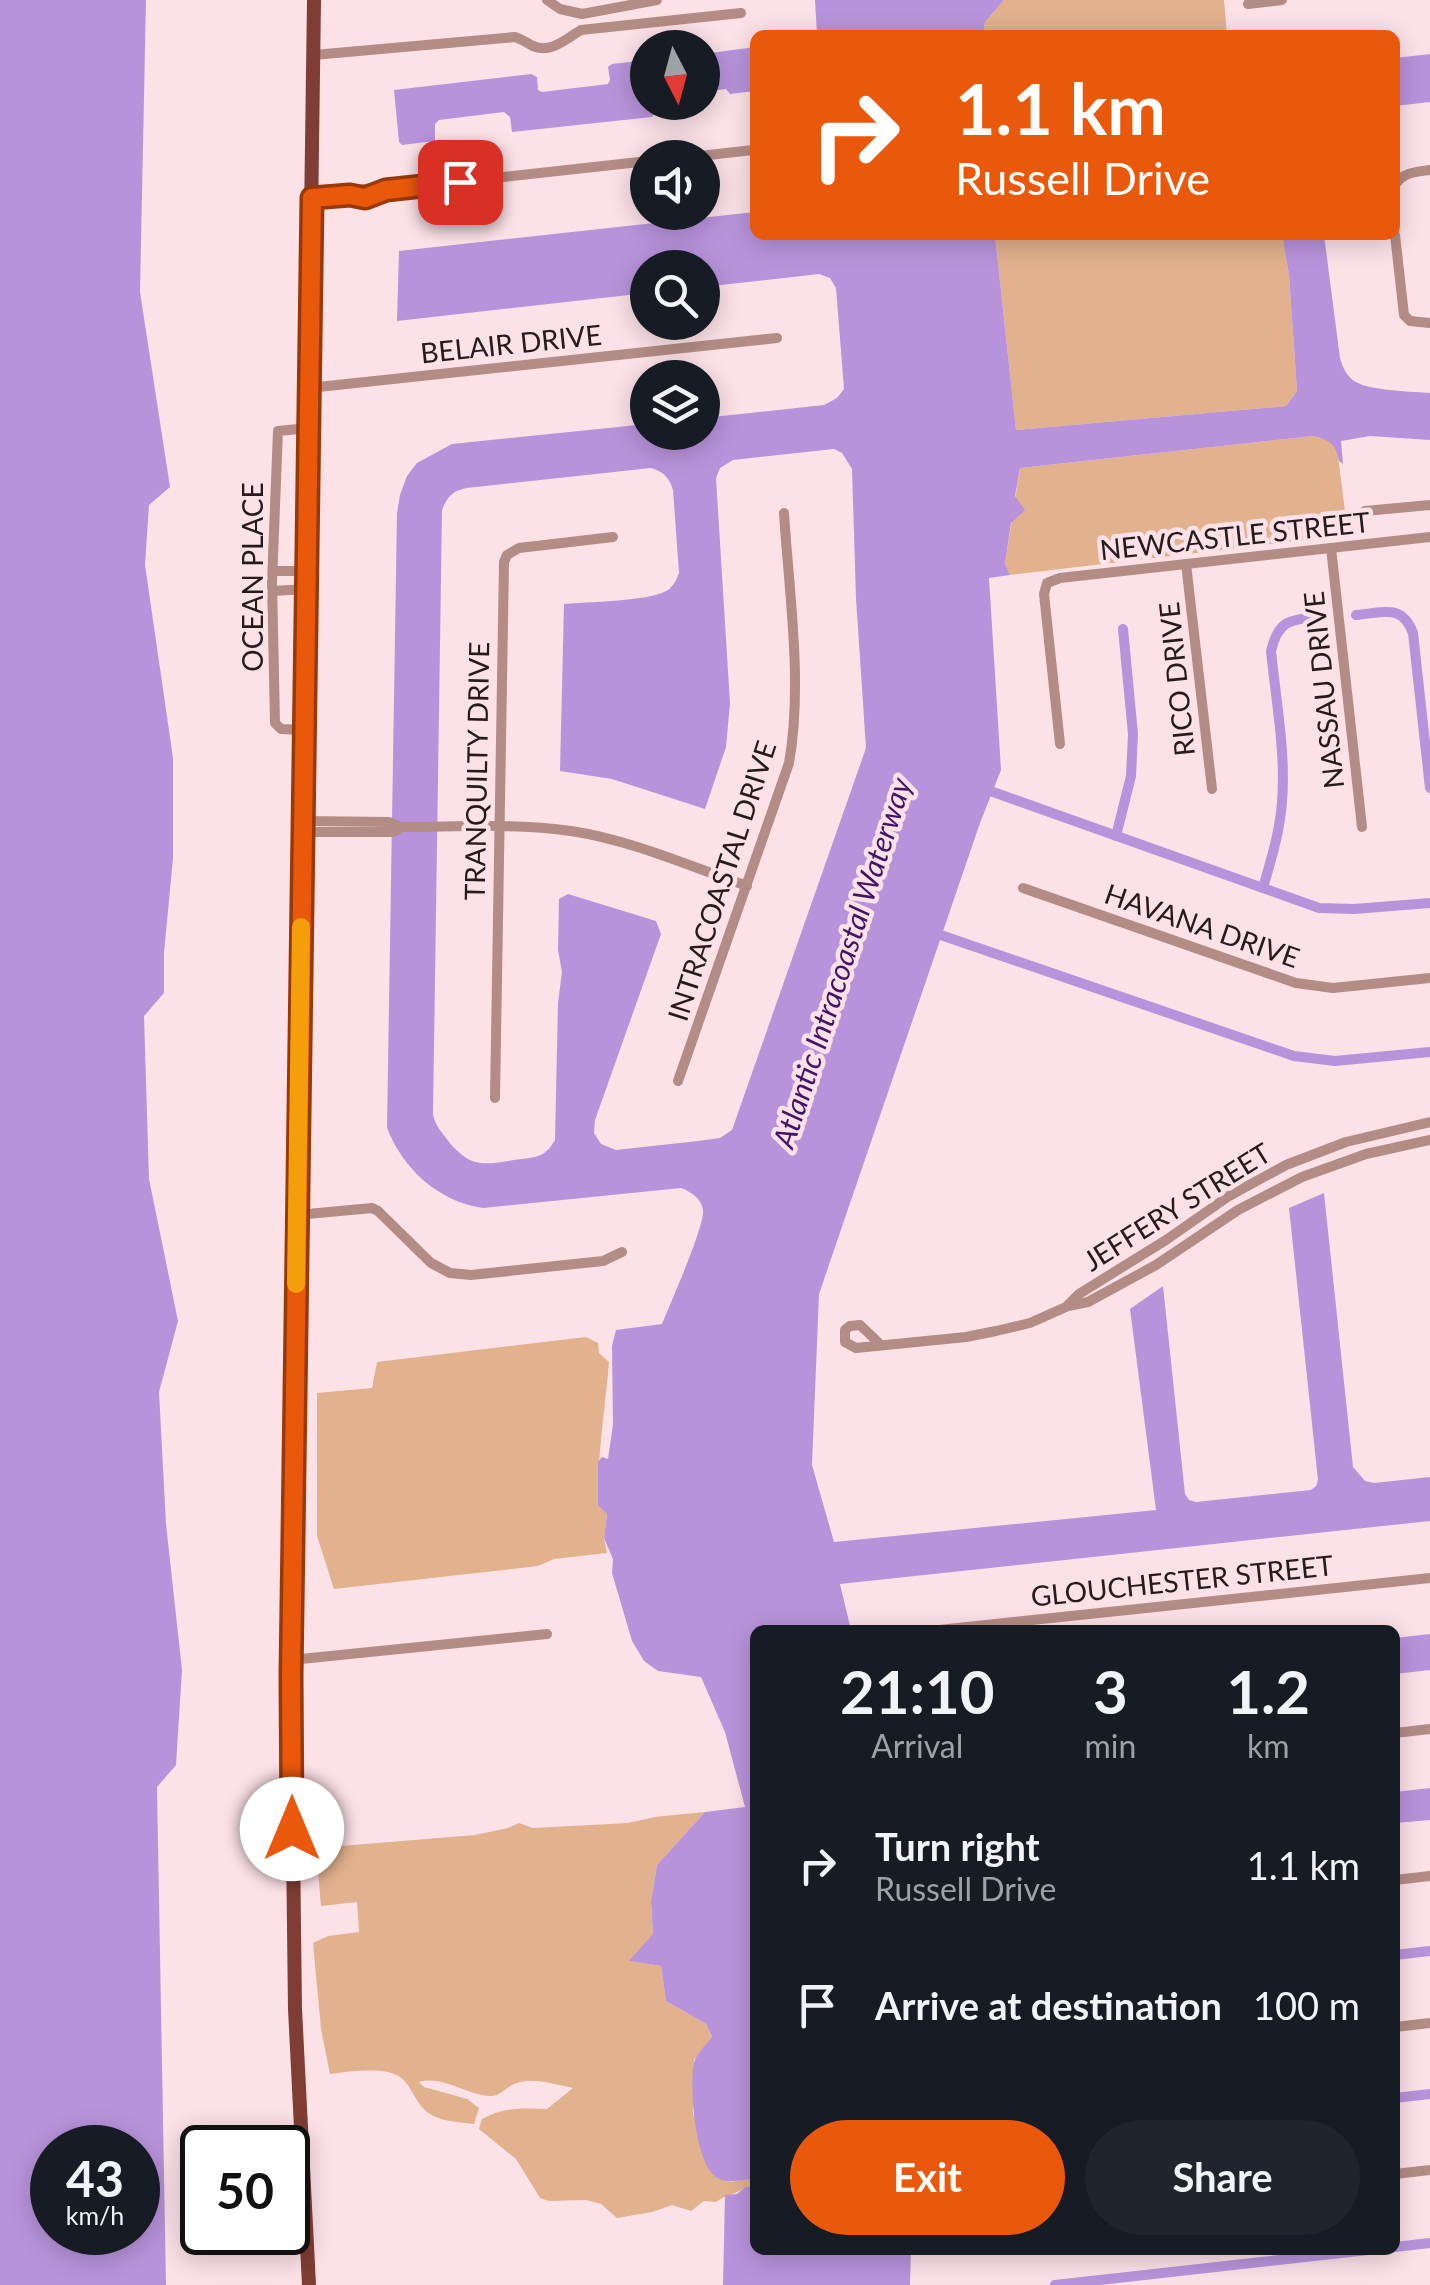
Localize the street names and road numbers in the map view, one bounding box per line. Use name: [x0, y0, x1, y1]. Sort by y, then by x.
street label: BELAIR DRIVE: [419, 317, 603, 369]
street label: OCEAN PLACE: [235, 482, 269, 672]
street label: NEWCASTLE STREET: [1098, 504, 1372, 566]
street label: NASSAU DRIVE: [1296, 590, 1350, 791]
street label: RICO DRIVE: [1151, 600, 1201, 758]
street label: TRANQUILTY DRIVE: [457, 641, 495, 901]
street label: INTRACOASTAL DRIVE: [660, 737, 782, 1025]
street label: HAVANA DRIVE: [1101, 876, 1304, 974]
street label: JEFFERY STREET: [1077, 1135, 1277, 1277]
street label: GLOUCHESTER STREET: [1029, 1547, 1335, 1613]

